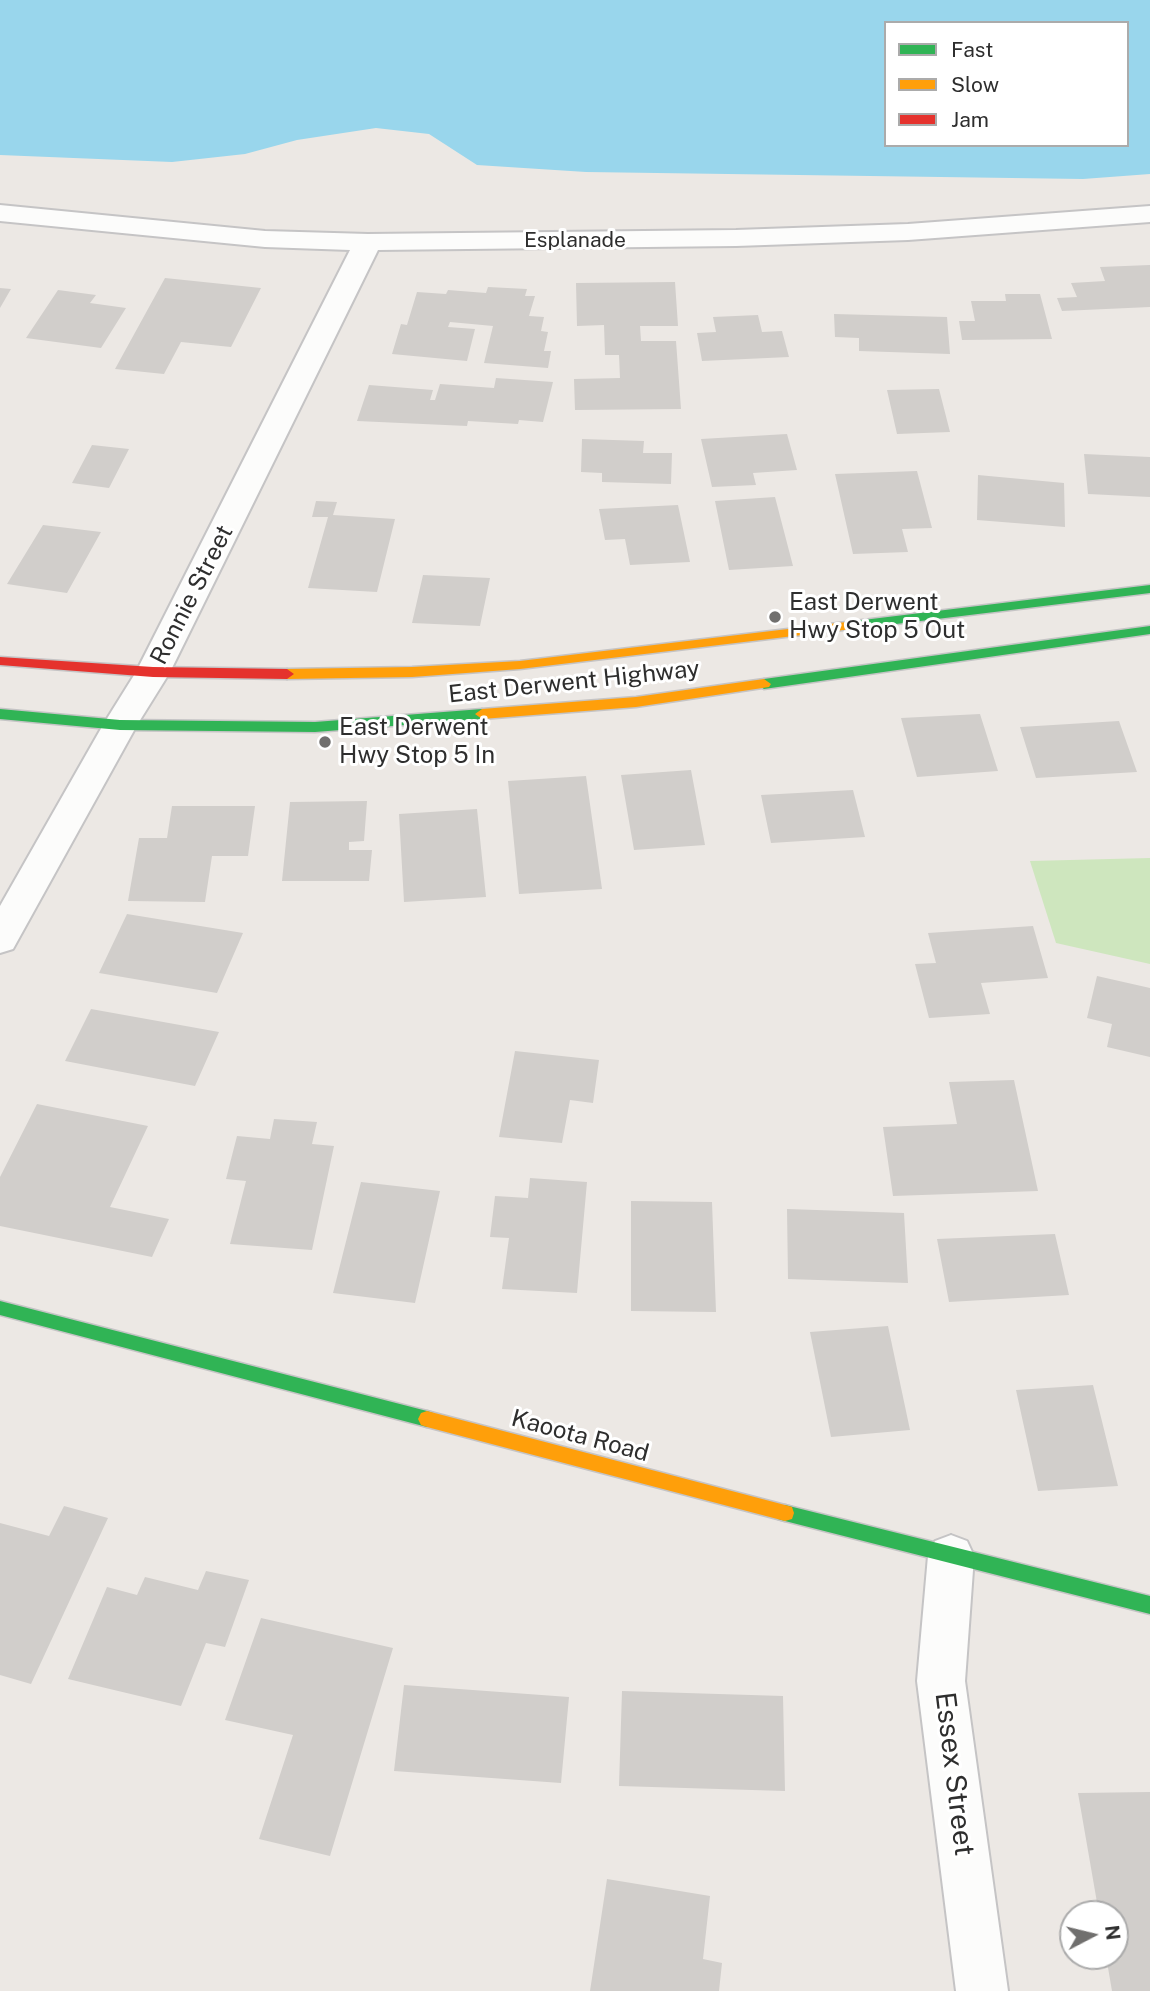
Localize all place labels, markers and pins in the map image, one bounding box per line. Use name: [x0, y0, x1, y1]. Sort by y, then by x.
place label: East Derwent Hwy Stop 5 Out: [789, 589, 965, 645]
marker: East Derwent Hwy Stop 5 Out: [767, 609, 783, 625]
place label: East Derwent Hwy Stop 5 In: [339, 714, 495, 770]
marker: East Derwent Hwy Stop 5 In: [317, 734, 333, 750]

